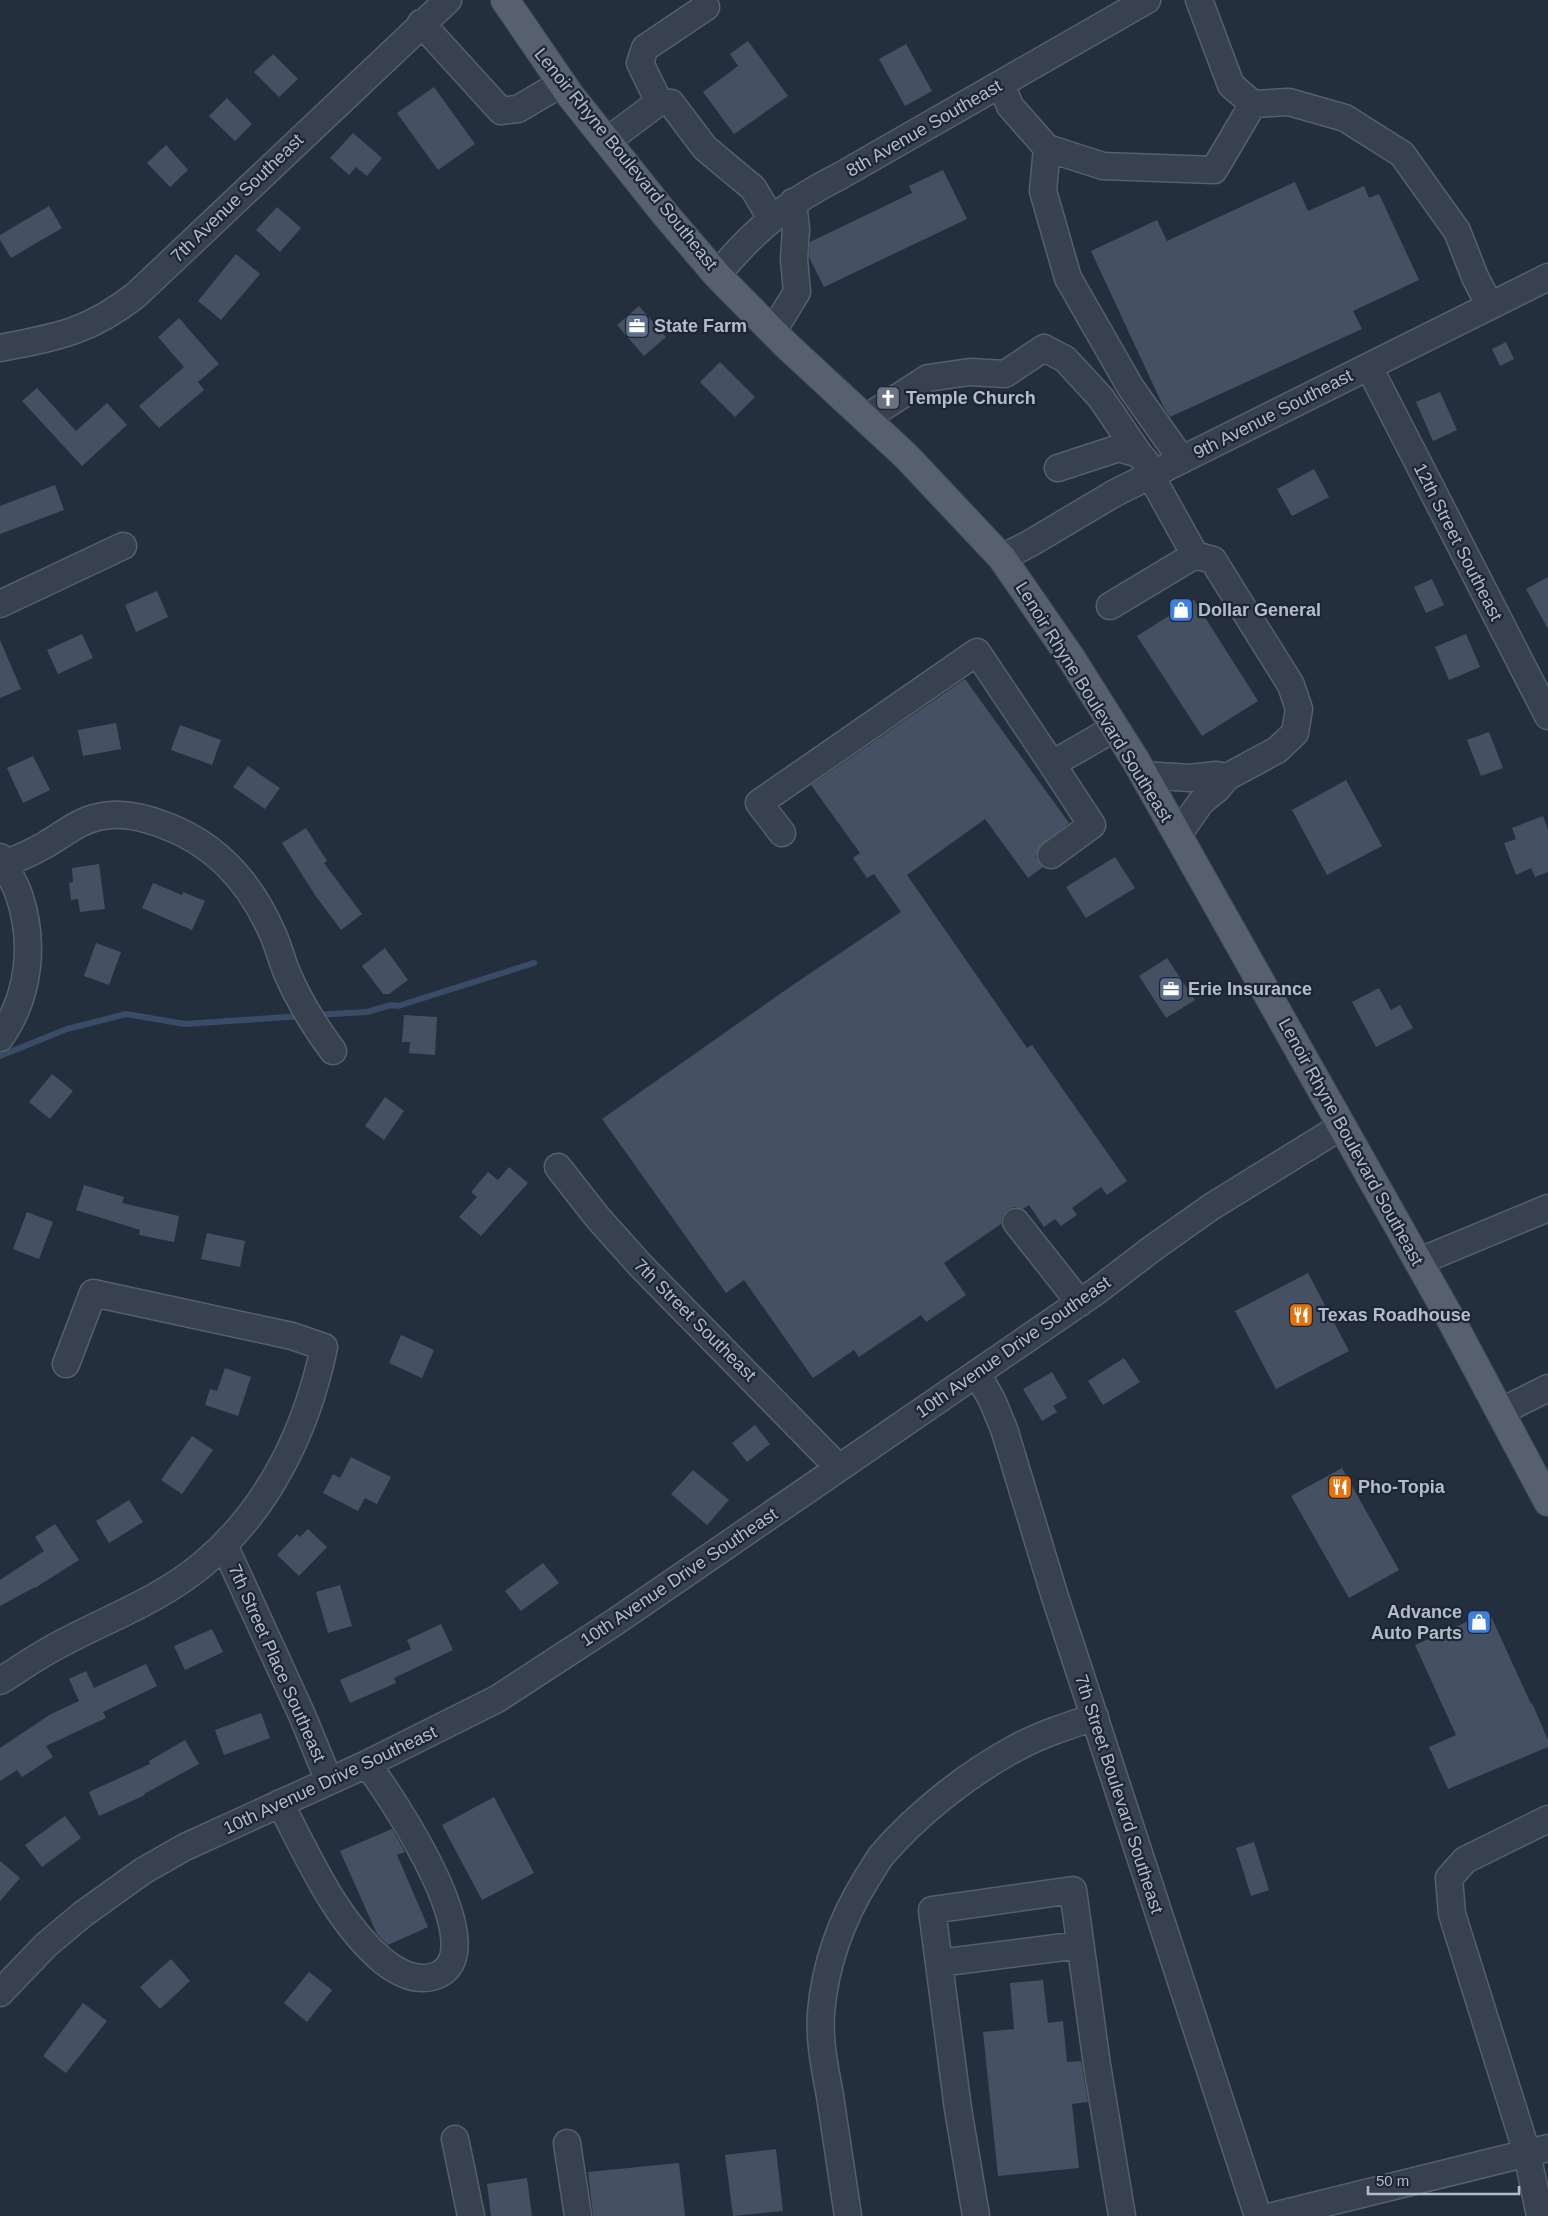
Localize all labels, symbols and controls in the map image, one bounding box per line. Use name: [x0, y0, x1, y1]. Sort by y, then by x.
street label: Lenoir Rhyne Boulevard Southeast: [530, 44, 722, 274]
street label: 8th Avenue Southeast: [843, 75, 1005, 181]
street label: 7th Avenue Southeast: [167, 130, 307, 266]
office icon: State Farm: [624, 313, 650, 339]
place label: State Farm: [654, 316, 747, 336]
street label: 9th Avenue Southeast: [1190, 365, 1356, 463]
church icon: Temple Church: [875, 385, 901, 411]
place label: Temple Church: [906, 388, 1036, 408]
street label: 12th Street Southeast: [1410, 460, 1506, 624]
street label: Lenoir Rhyne Boulevard Southeast: [1012, 578, 1176, 826]
shop icon: Dollar General: [1168, 597, 1194, 623]
place label: Dollar General: [1198, 600, 1321, 620]
office icon: Erie Insurance: [1158, 976, 1184, 1002]
place label: Erie Insurance: [1188, 979, 1312, 999]
street label: Lenoir Rhyne Boulevard Southeast: [1275, 1015, 1427, 1269]
street label: 7th Street Southeast: [630, 1255, 760, 1385]
street label: 10th Avenue Drive Southeast: [912, 1272, 1114, 1422]
restaurant icon: Texas Roadhouse: [1288, 1302, 1314, 1328]
place label: Texas Roadhouse: [1318, 1305, 1471, 1325]
restaurant icon: Pho-Topia: [1327, 1474, 1353, 1500]
place label: Pho-Topia: [1358, 1477, 1446, 1497]
street label: 10th Avenue Drive Southeast: [577, 1504, 781, 1650]
street label: 7th Street Place Southeast: [224, 1561, 330, 1765]
place label: Advance Auto Parts: [1371, 1602, 1462, 1643]
shop icon: Advance Auto Parts: [1466, 1609, 1492, 1635]
street label: 7th Street Boulevard Southeast: [1071, 1672, 1167, 1916]
street label: 10th Avenue Drive Southeast: [220, 1722, 440, 1838]
scale bar: [1368, 2164, 1519, 2196]
text: 50 m: [1376, 2172, 1409, 2189]

